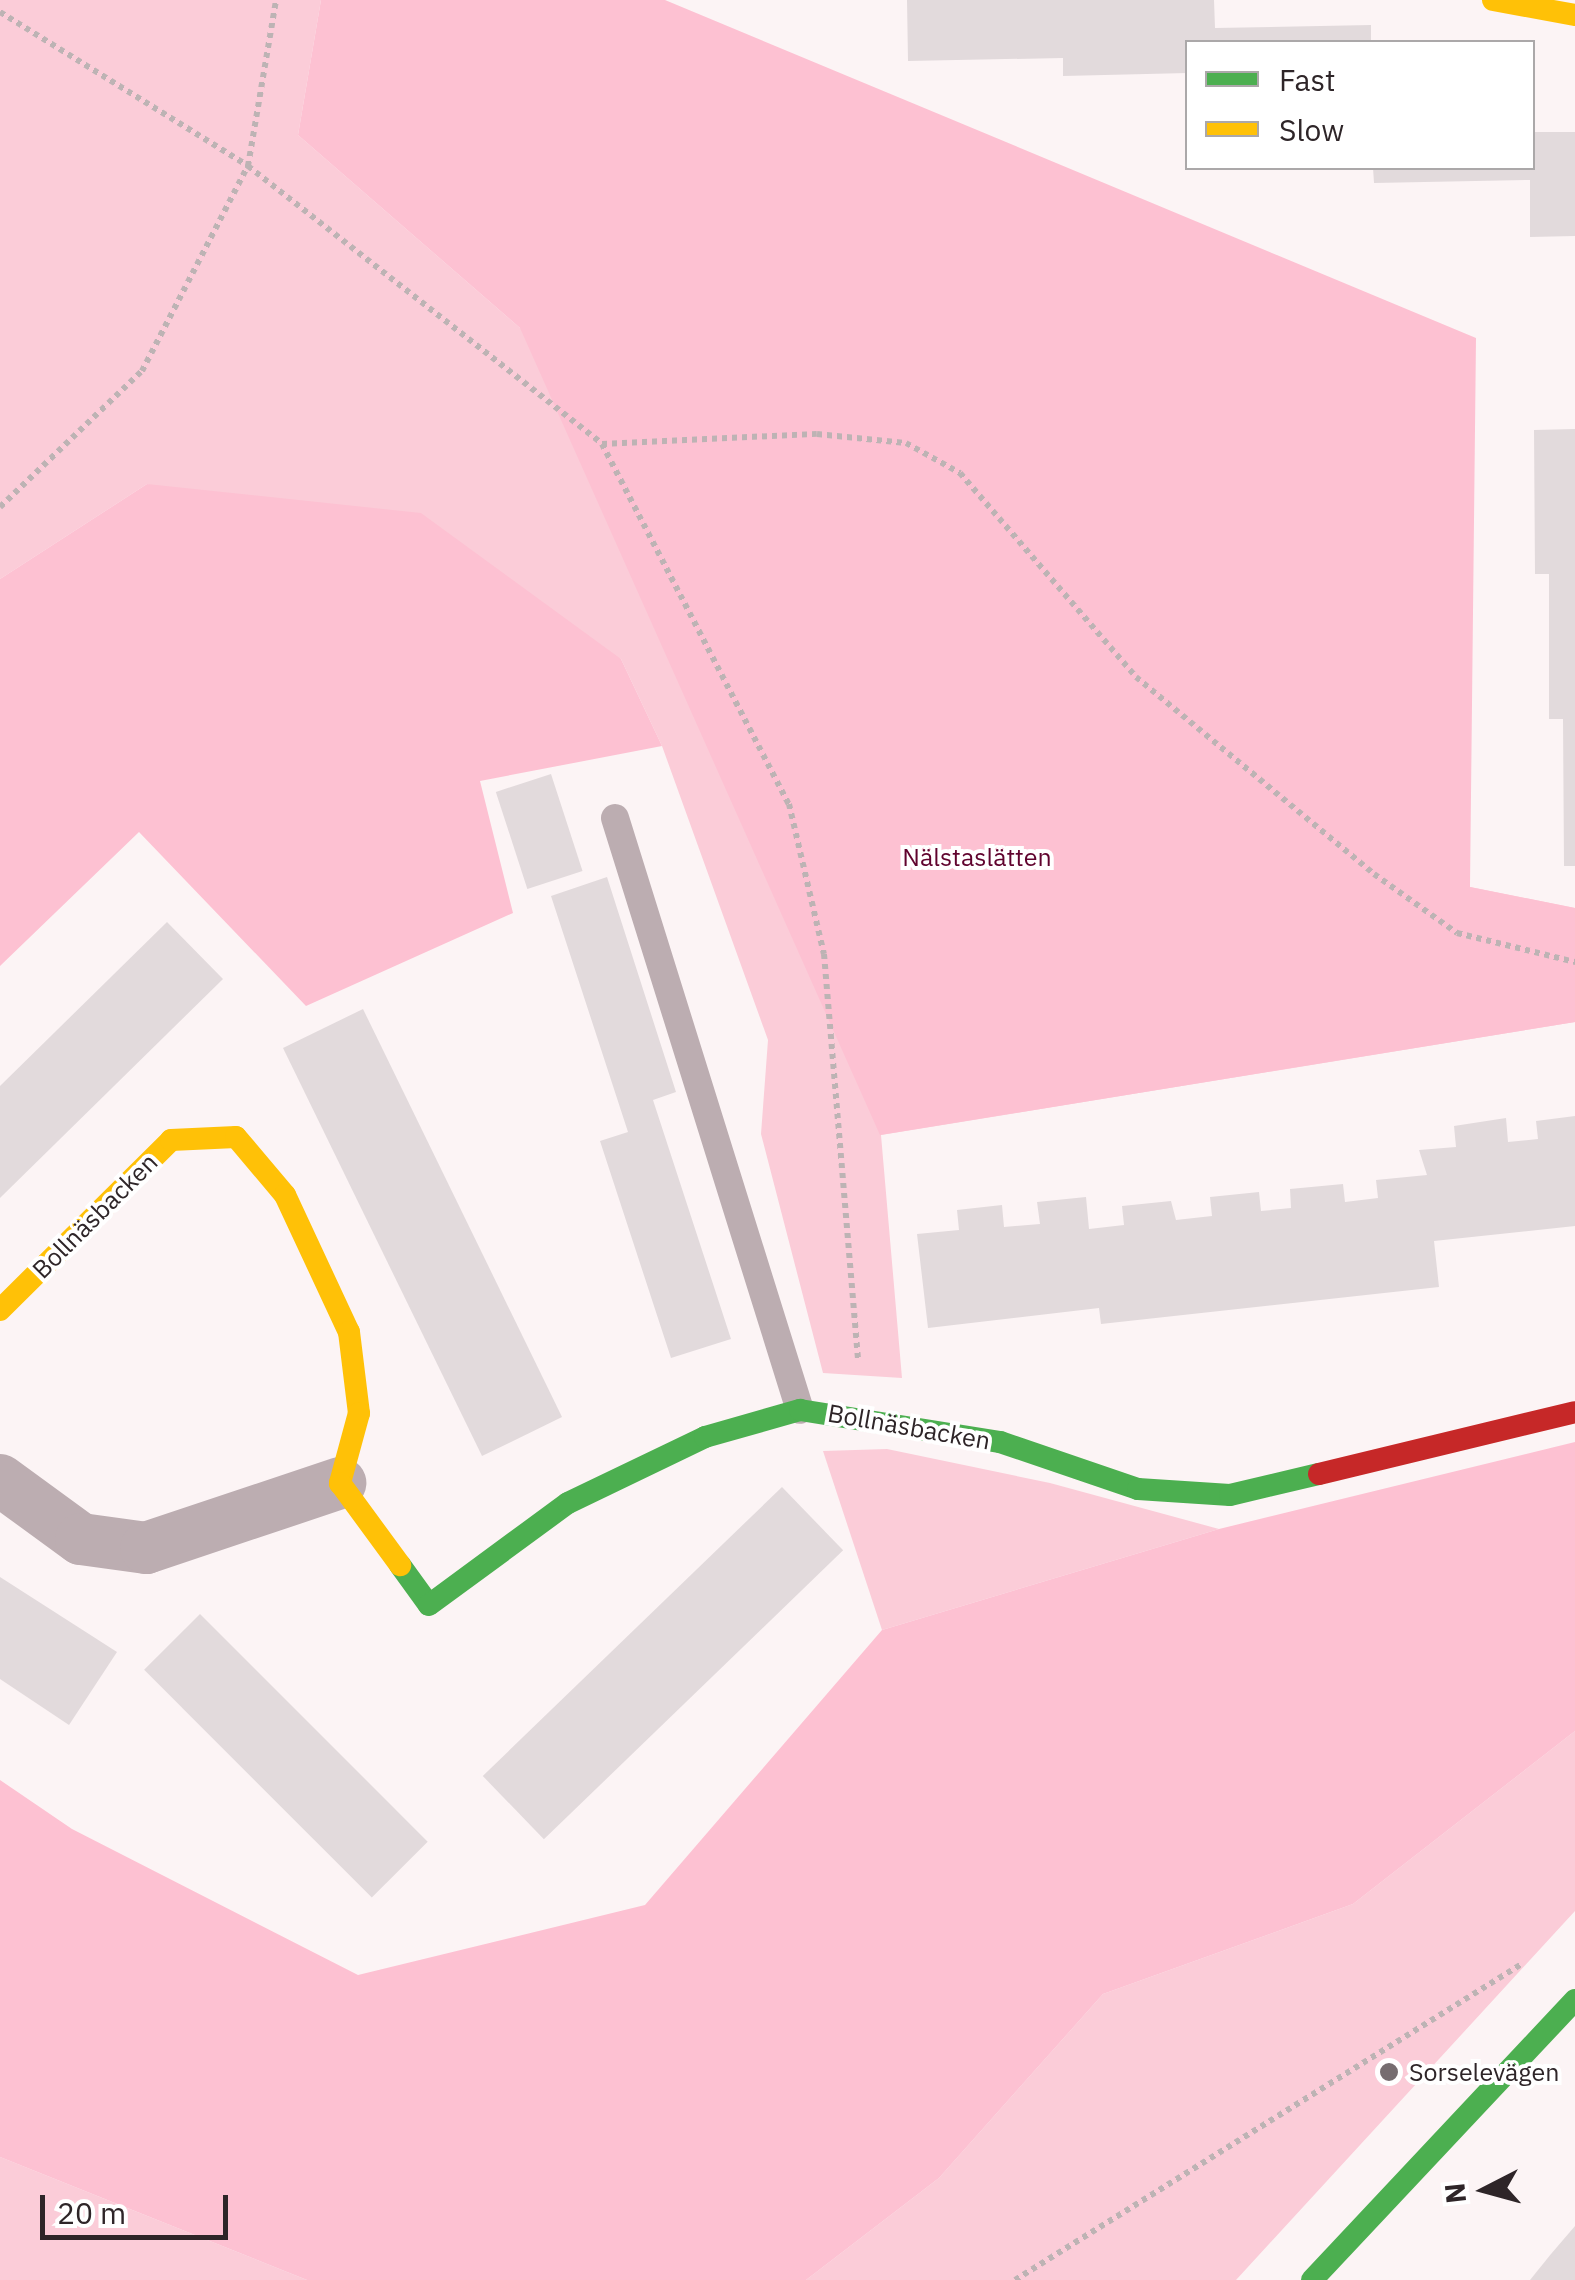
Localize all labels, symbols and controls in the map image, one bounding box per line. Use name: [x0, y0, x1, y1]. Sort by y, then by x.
legend: [1185, 40, 1535, 170]
text: Fast: [1279, 60, 1336, 99]
text: Slow: [1279, 110, 1344, 149]
park label: Nälstaslätten: [902, 842, 1052, 872]
street label: Bollnäsbacken: [26, 1147, 164, 1285]
street label: Bollnäsbacken: [825, 1398, 993, 1456]
place label: Sorselevägen: [1409, 2057, 1559, 2087]
marker: Sorselevägen: [1378, 2061, 1400, 2083]
north arrow: [1435, 2140, 1535, 2240]
scale bar: [45, 2175, 232, 2237]
text: N: [1435, 2181, 1474, 2205]
text: 20 m: [57, 2193, 126, 2232]

